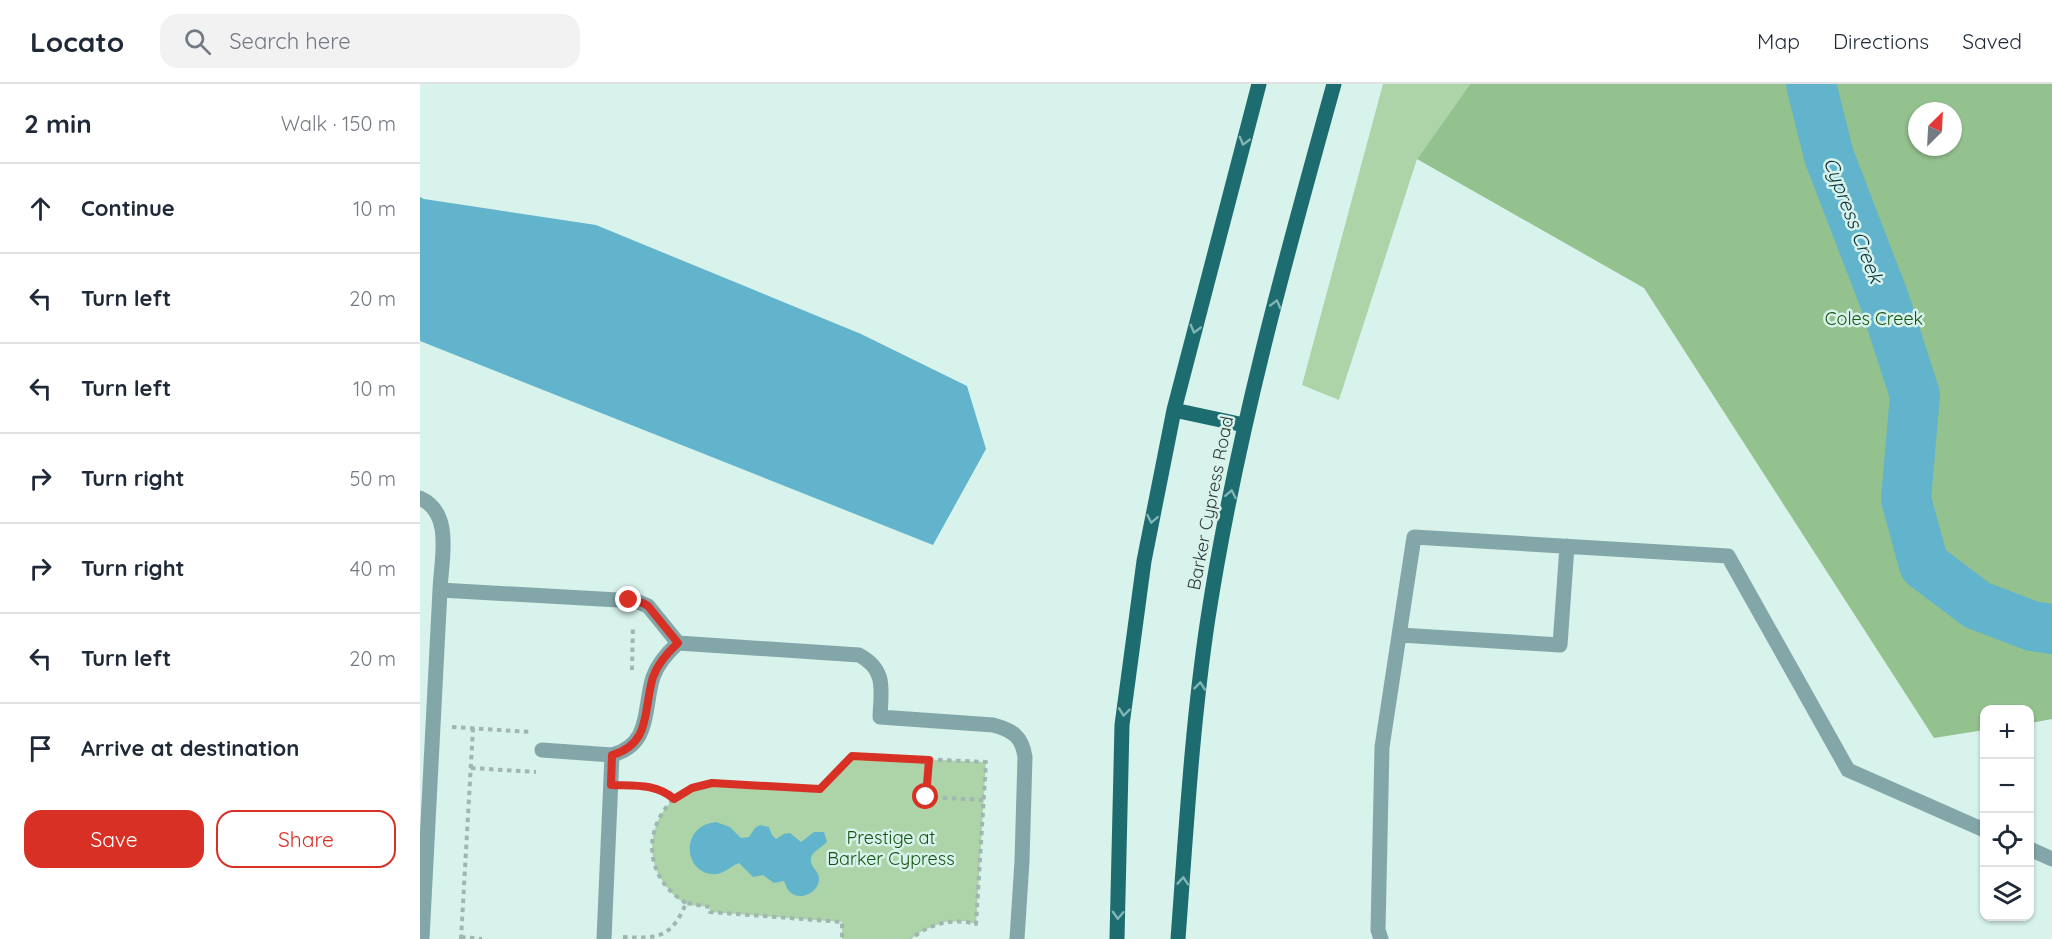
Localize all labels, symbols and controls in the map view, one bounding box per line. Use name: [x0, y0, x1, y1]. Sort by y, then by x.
search box: [160, 14, 580, 68]
text: Locato: [30, 24, 124, 59]
icon: search: [181, 25, 214, 58]
text: Search here: [229, 27, 351, 55]
text: Map: [1757, 28, 1800, 54]
text: Directions: [1833, 28, 1929, 54]
text: Saved: [1962, 28, 2022, 54]
north arrow: [1908, 102, 1962, 156]
text: 2 min: [24, 107, 92, 140]
text: Walk · 150 m: [281, 111, 396, 136]
one-way arrow: [1239, 135, 1251, 145]
water label: Cypress Creek: [1819, 153, 1890, 289]
icon: ahead: [24, 192, 57, 225]
text: Continue: [81, 194, 175, 222]
text: 10 m: [353, 196, 396, 221]
icon: left: [24, 282, 57, 315]
text: Turn left: [81, 284, 171, 312]
text: 20 m: [349, 286, 396, 311]
one-way arrow: [1268, 299, 1281, 309]
park label: Coles Creek: [1825, 307, 1923, 330]
one-way arrow: [1189, 324, 1202, 334]
icon: left: [24, 372, 57, 405]
text: Turn left: [81, 374, 171, 402]
text: 10 m: [353, 376, 396, 401]
street label: Barker Cypress Road: [1182, 414, 1238, 592]
icon: right: [24, 462, 57, 495]
text: Turn right: [81, 464, 185, 492]
text: 50 m: [350, 466, 396, 491]
one-way arrow: [1224, 489, 1237, 499]
one-way arrow: [1146, 514, 1159, 524]
icon: right: [24, 552, 57, 585]
text: Turn right: [81, 554, 185, 582]
text: 40 m: [350, 556, 396, 581]
route end: [615, 586, 641, 612]
icon: left: [24, 642, 57, 675]
text: Turn left: [81, 644, 171, 672]
text: 20 m: [349, 646, 396, 671]
one-way arrow: [1194, 682, 1206, 691]
map controls: [1980, 705, 2034, 921]
button: +: [1980, 705, 2034, 759]
one-way arrow: [1118, 708, 1131, 717]
icon: arrive: [24, 732, 57, 765]
text: Arrive at destination: [81, 734, 299, 762]
button: −: [1980, 759, 2034, 813]
route start: [912, 783, 938, 809]
button: Save: [24, 810, 204, 868]
button: Share: [216, 810, 396, 868]
button: locate: [1980, 813, 2034, 867]
park label: Prestige at Barker Cypress: [827, 826, 955, 870]
button: layers: [1980, 867, 2034, 921]
one-way arrow: [1176, 876, 1189, 885]
one-way arrow: [1112, 911, 1125, 920]

